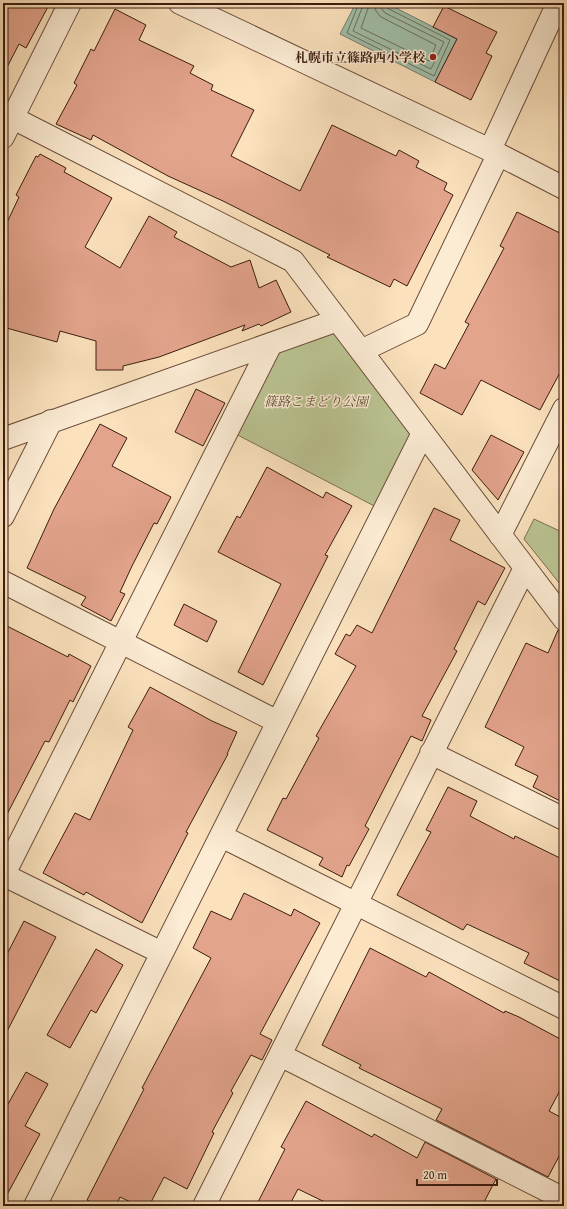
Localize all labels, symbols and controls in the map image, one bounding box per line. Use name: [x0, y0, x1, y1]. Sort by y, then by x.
place label: 札幌市立篠路西小学校: [295, 48, 426, 67]
marker: 札幌市立篠路西小学校: [428, 52, 438, 62]
park label: 篠路こまどり公園: [264, 392, 370, 411]
scale bar: [417, 1161, 497, 1187]
text: 20 m: [423, 1166, 447, 1183]

